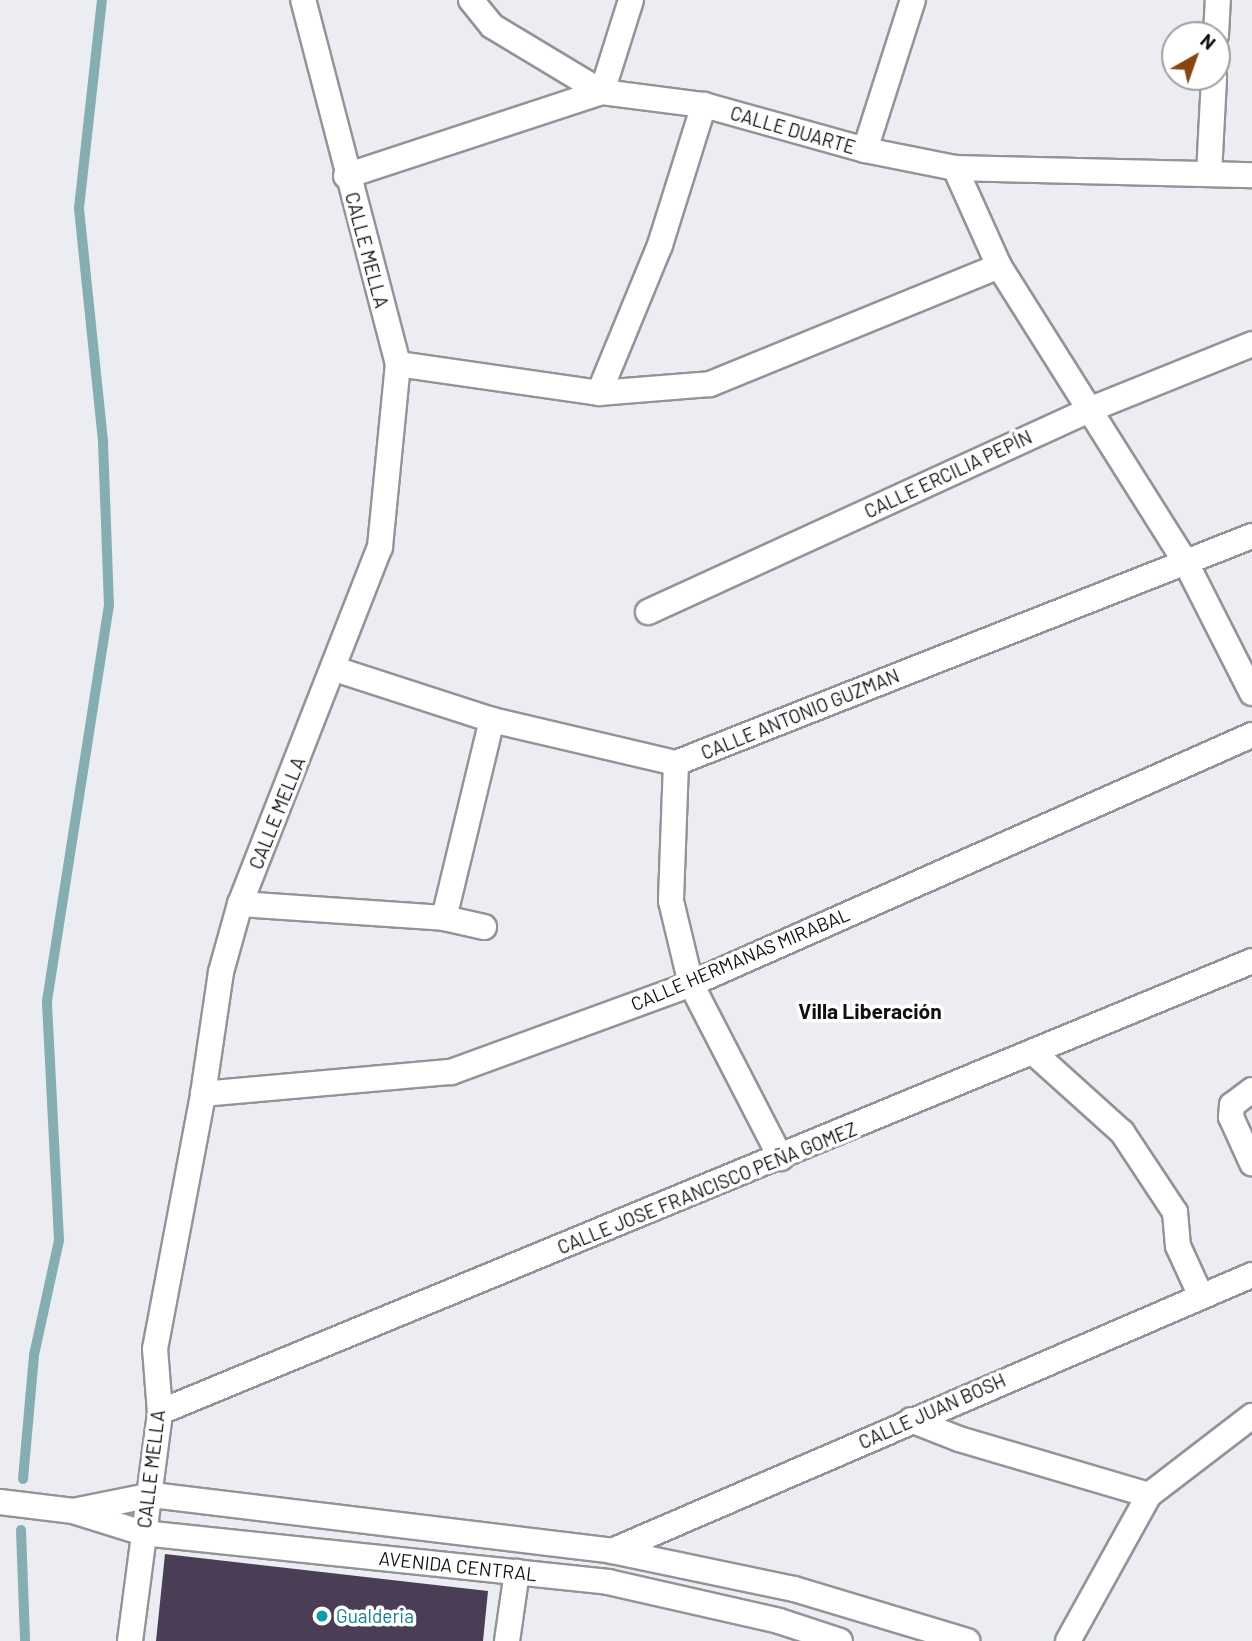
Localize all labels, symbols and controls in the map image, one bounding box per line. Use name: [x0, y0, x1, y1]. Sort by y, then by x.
north arrow: [1161, 21, 1231, 91]
text: N: [1196, 28, 1221, 54]
street label: CALLE DUARTE: [728, 101, 858, 159]
street label: CALLE MELLA: [341, 190, 393, 310]
street label: CALLE ERCILIA PEPÍN: [861, 425, 1035, 523]
street label: CALLE ANTONIO GUZMAN: [698, 664, 902, 764]
street label: CALLE MELLA: [244, 754, 310, 872]
street label: CALLE HERMANAS MIRABAL: [627, 903, 853, 1015]
district label: Villa Liberación: [798, 998, 942, 1024]
street label: CALLE JOSE FRANCISCO PEÑA GOMEZ: [554, 1117, 860, 1259]
street label: CALLE JUAN BOSH: [855, 1368, 1009, 1454]
street label: CALLE MELLA: [132, 1409, 170, 1529]
street label: AVENIDA CENTRAL: [378, 1546, 538, 1586]
place label: Gualderia: [336, 1605, 414, 1627]
marker: Gualderia: [314, 1608, 330, 1624]

